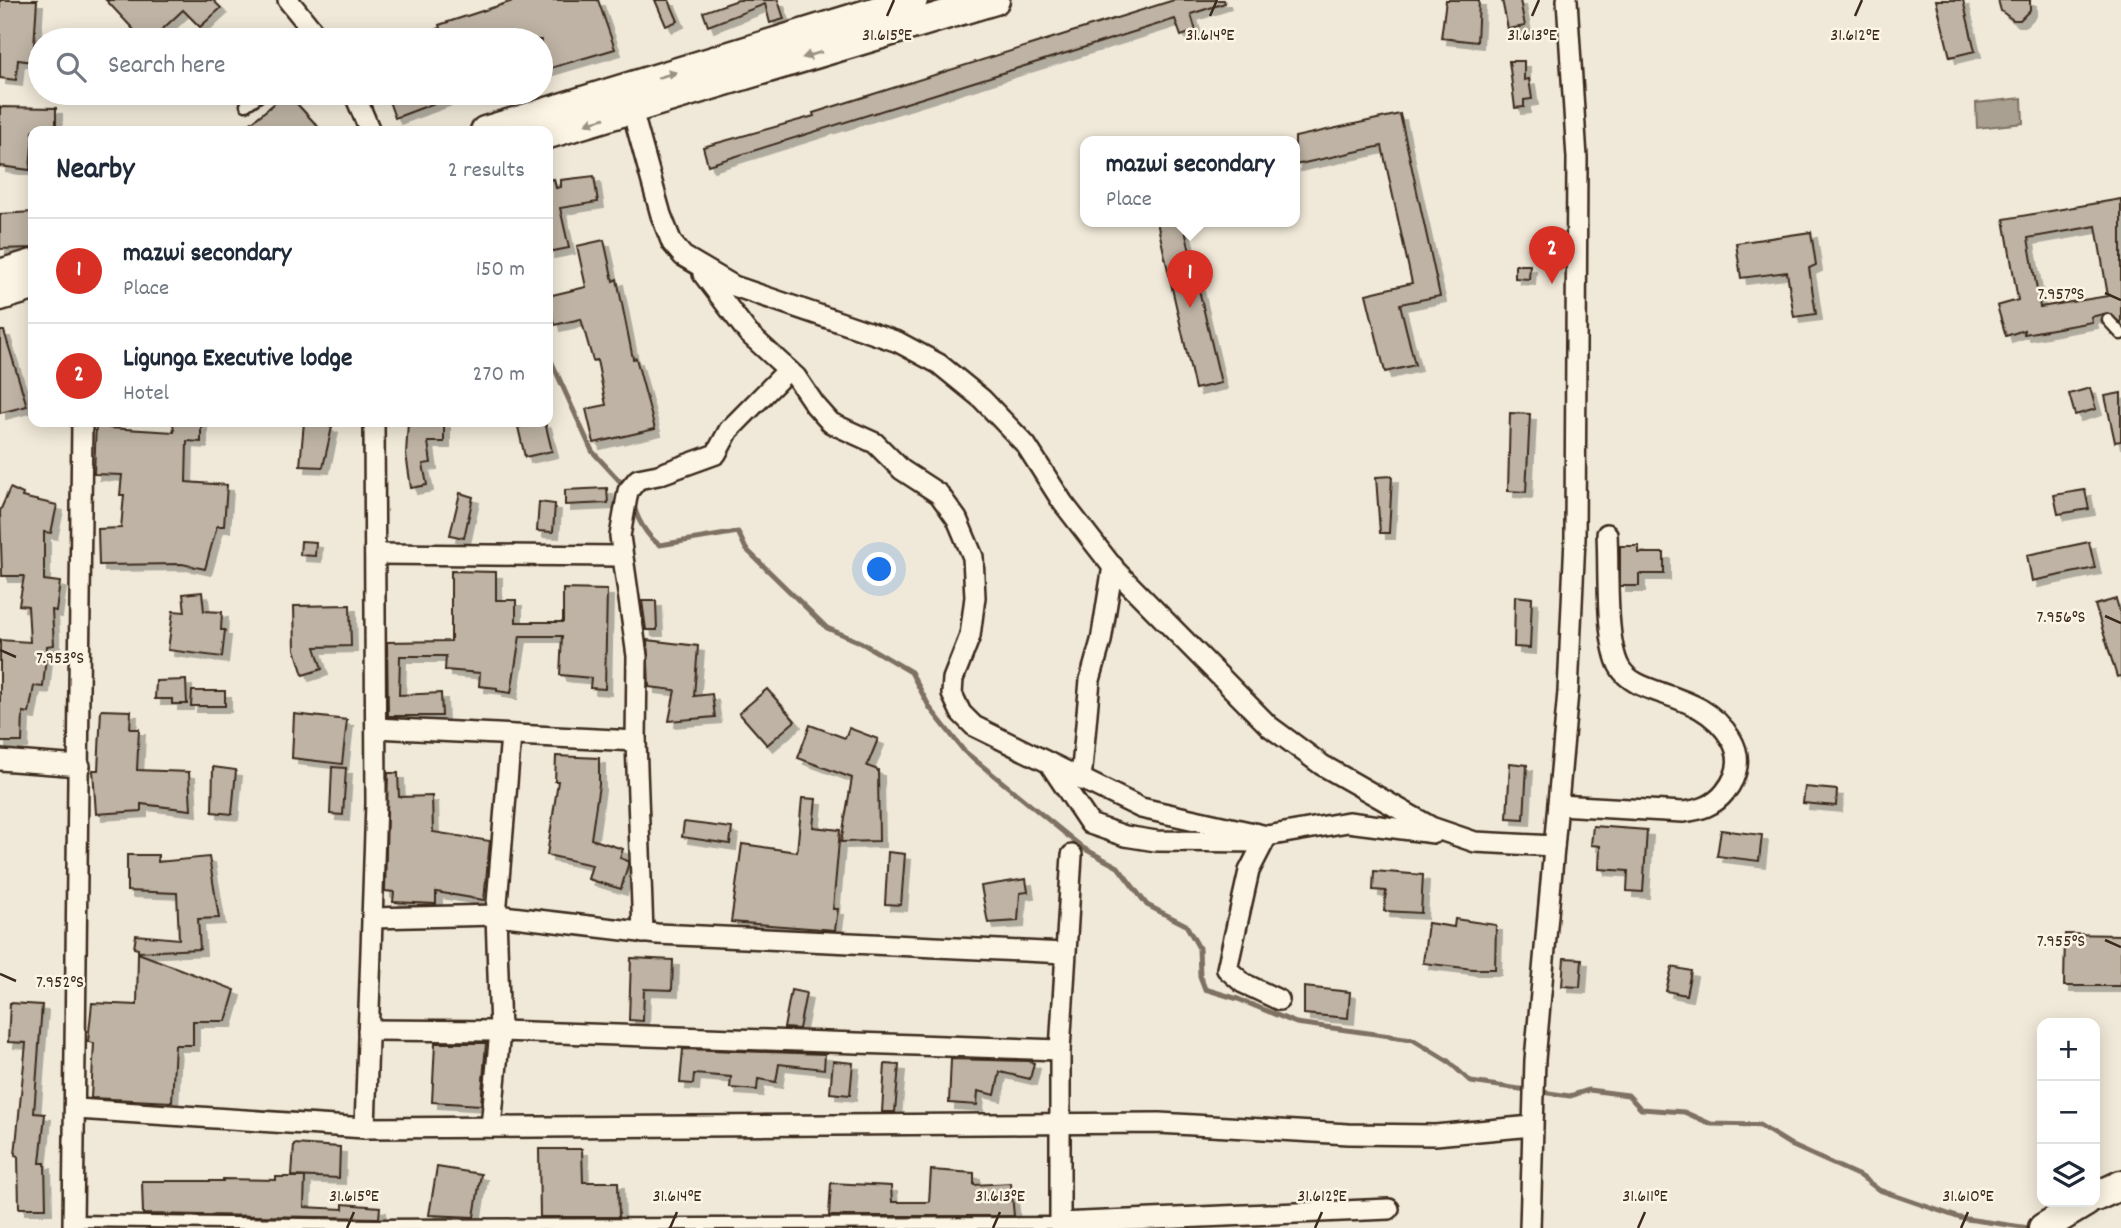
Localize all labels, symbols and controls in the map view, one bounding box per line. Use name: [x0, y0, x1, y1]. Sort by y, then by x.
text: 31.615°E: [862, 24, 912, 49]
text: 31.614°E: [1185, 24, 1235, 49]
text: 31.613°E: [1507, 24, 1557, 49]
text: 31.612°E: [1830, 24, 1880, 49]
search box: [28, 28, 553, 105]
icon: search: [52, 48, 90, 86]
text: Search here: [108, 48, 226, 85]
one-way arrow: [802, 50, 823, 61]
one-way arrow: [657, 70, 678, 80]
one-way arrow: [584, 116, 605, 126]
popup: [1080, 136, 1300, 227]
text: mazwi secondary: [1106, 147, 1274, 184]
text: Nearby: [56, 150, 134, 193]
text: 2 results: [448, 155, 525, 188]
text: Place: [1106, 184, 1152, 217]
pin: 2: [1529, 226, 1575, 284]
text: mazwi secondary: [123, 236, 291, 273]
pin: 1: [1167, 250, 1213, 308]
text: 1: [76, 254, 82, 287]
text: 150 m: [476, 254, 525, 287]
text: Place: [123, 273, 169, 306]
text: 7.957°S: [2037, 283, 2085, 308]
text: Ligunga Executive lodge: [123, 341, 352, 378]
text: 2: [74, 359, 84, 392]
text: 270 m: [473, 359, 525, 392]
text: Hotel: [123, 378, 169, 411]
your location: [862, 552, 896, 586]
text: 7.956°S: [2037, 606, 2086, 631]
text: 7.953°S: [36, 647, 84, 672]
text: 7.955°S: [2037, 930, 2085, 955]
text: 7.952°S: [36, 971, 84, 996]
map controls: [2037, 1018, 2100, 1207]
button: +: [2037, 1018, 2100, 1081]
button: −: [2037, 1081, 2100, 1144]
button: layers: [2037, 1144, 2100, 1207]
text: 31.615°E: [329, 1185, 379, 1210]
text: 31.614°E: [652, 1185, 702, 1210]
text: 31.613°E: [975, 1185, 1025, 1210]
text: 31.612°E: [1297, 1185, 1347, 1210]
text: 31.611°E: [1622, 1185, 1668, 1210]
text: 31.610°E: [1942, 1185, 1994, 1210]

